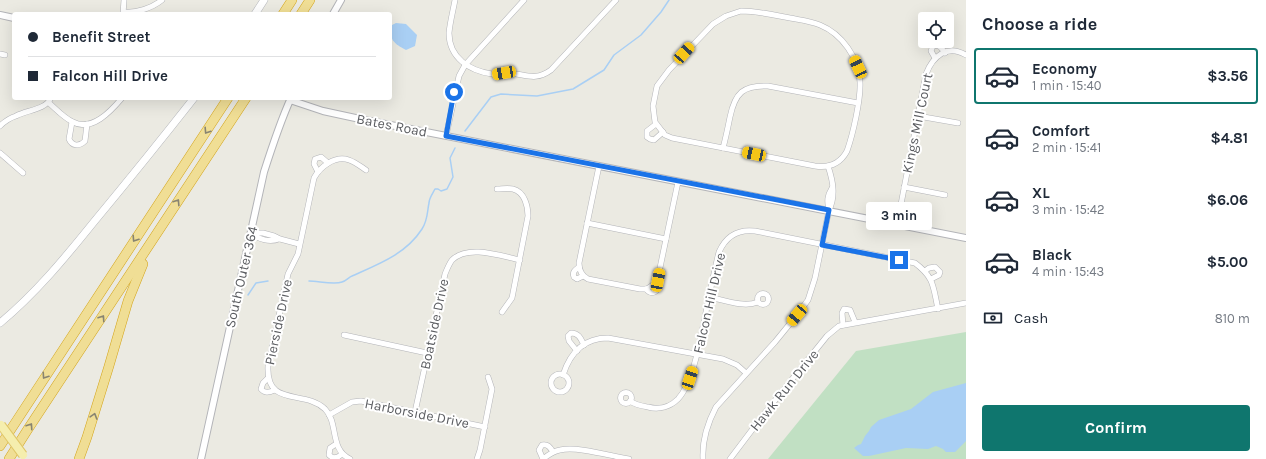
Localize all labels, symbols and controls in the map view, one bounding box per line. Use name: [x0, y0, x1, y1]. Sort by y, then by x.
map controls: [918, 12, 954, 48]
button: locate: [918, 12, 954, 48]
text: Choose a ride: [982, 13, 1097, 35]
text: Benefit Street: [52, 28, 150, 46]
car: [672, 40, 696, 66]
car: [847, 54, 869, 80]
icon: car: [984, 58, 1020, 94]
text: Economy: [1032, 60, 1097, 78]
car: [491, 65, 517, 81]
text: Falcon Hill Drive: [52, 67, 168, 85]
text: $3.56: [1207, 67, 1248, 85]
street label: Kings Mill Court: [899, 71, 936, 175]
text: 1 min · 15:40: [1032, 78, 1101, 93]
route start: [445, 83, 463, 101]
street label: Bates Road: [355, 110, 429, 141]
icon: car: [984, 120, 1020, 156]
text: Comfort: [1032, 122, 1090, 140]
one-way arrow: [205, 126, 212, 133]
text: $4.81: [1210, 129, 1248, 147]
text: 2 min · 15:41: [1032, 140, 1101, 155]
car: [741, 146, 767, 162]
icon: car: [984, 182, 1020, 218]
text: XL: [1032, 184, 1050, 202]
text: $6.06: [1207, 191, 1248, 209]
one-way arrow: [173, 199, 180, 206]
callout: 3 min: [866, 202, 932, 230]
text: 3 min · 15:42: [1032, 202, 1105, 217]
text: 3 min: [881, 208, 917, 223]
street label: South Outer 364: [221, 224, 262, 330]
one-way arrow: [133, 235, 140, 242]
icon: car: [984, 244, 1020, 280]
text: Black: [1032, 246, 1072, 264]
street label: Falcon Hill Drive: [690, 251, 729, 355]
route end: [890, 251, 908, 269]
text: $5.00: [1207, 253, 1248, 271]
text: 4 min · 15:43: [1032, 264, 1104, 279]
car: [650, 267, 666, 293]
street label: Boatside Drive: [417, 277, 452, 371]
street label: Pierside Drive: [261, 278, 296, 367]
car: [785, 302, 809, 328]
icon: cash: [982, 307, 1004, 329]
text: Cash: [1014, 309, 1048, 327]
text: 810 m: [1215, 311, 1250, 326]
one-way arrow: [97, 315, 104, 322]
street label: Hawk Run Drive: [746, 346, 822, 435]
car: [681, 365, 699, 391]
one-way arrow: [43, 372, 50, 379]
street label: Harborside Drive: [363, 395, 471, 432]
button: Confirm: [982, 405, 1250, 451]
one-way arrow: [89, 413, 98, 420]
one-way arrow: [25, 423, 33, 430]

